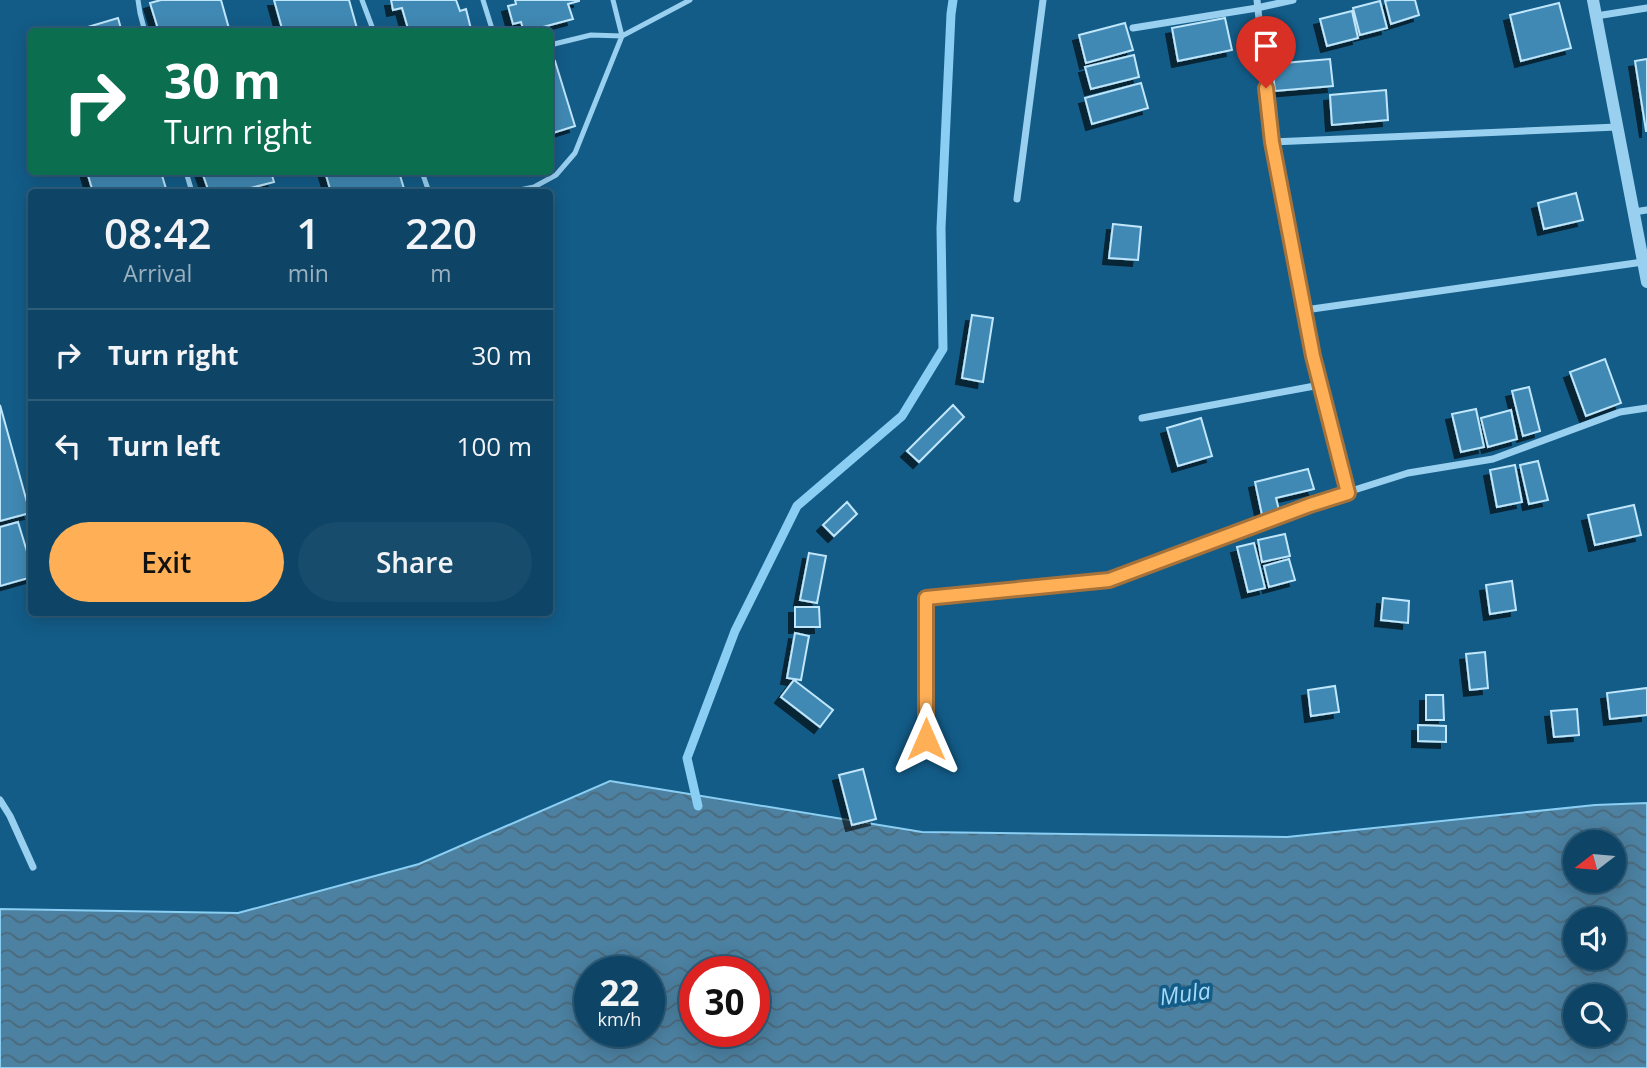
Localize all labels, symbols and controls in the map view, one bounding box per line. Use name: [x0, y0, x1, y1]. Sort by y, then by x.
pin: [1236, 16, 1296, 88]
icon: arrive: [1247, 27, 1285, 65]
text: 30 m: [164, 47, 281, 113]
icon: right: [49, 56, 140, 147]
text: Turn right: [164, 110, 312, 153]
text: 08:42: [104, 204, 212, 261]
text: 1: [296, 204, 320, 261]
text: 220: [405, 204, 477, 261]
text: Arrival: [123, 257, 192, 289]
text: min: [288, 257, 329, 289]
text: m: [430, 257, 452, 289]
icon: right: [49, 336, 87, 374]
text: Turn right: [108, 337, 239, 373]
text: 30 m: [471, 337, 532, 373]
icon: left: [49, 427, 87, 465]
text: Turn left: [108, 428, 220, 464]
text: 100 m: [457, 428, 532, 464]
button: Exit: [49, 522, 284, 602]
button: Share: [298, 522, 532, 602]
position arrow: [889, 702, 963, 776]
north arrow: [1563, 830, 1626, 892]
map controls: [1563, 830, 1626, 1047]
button: sound: [1563, 907, 1626, 970]
speed limit sign: 30: [679, 956, 770, 1047]
text: 22: [599, 969, 640, 1016]
water label: Mula: [1157, 974, 1213, 1012]
button: search: [1563, 984, 1626, 1047]
text: km/h: [598, 1007, 641, 1031]

